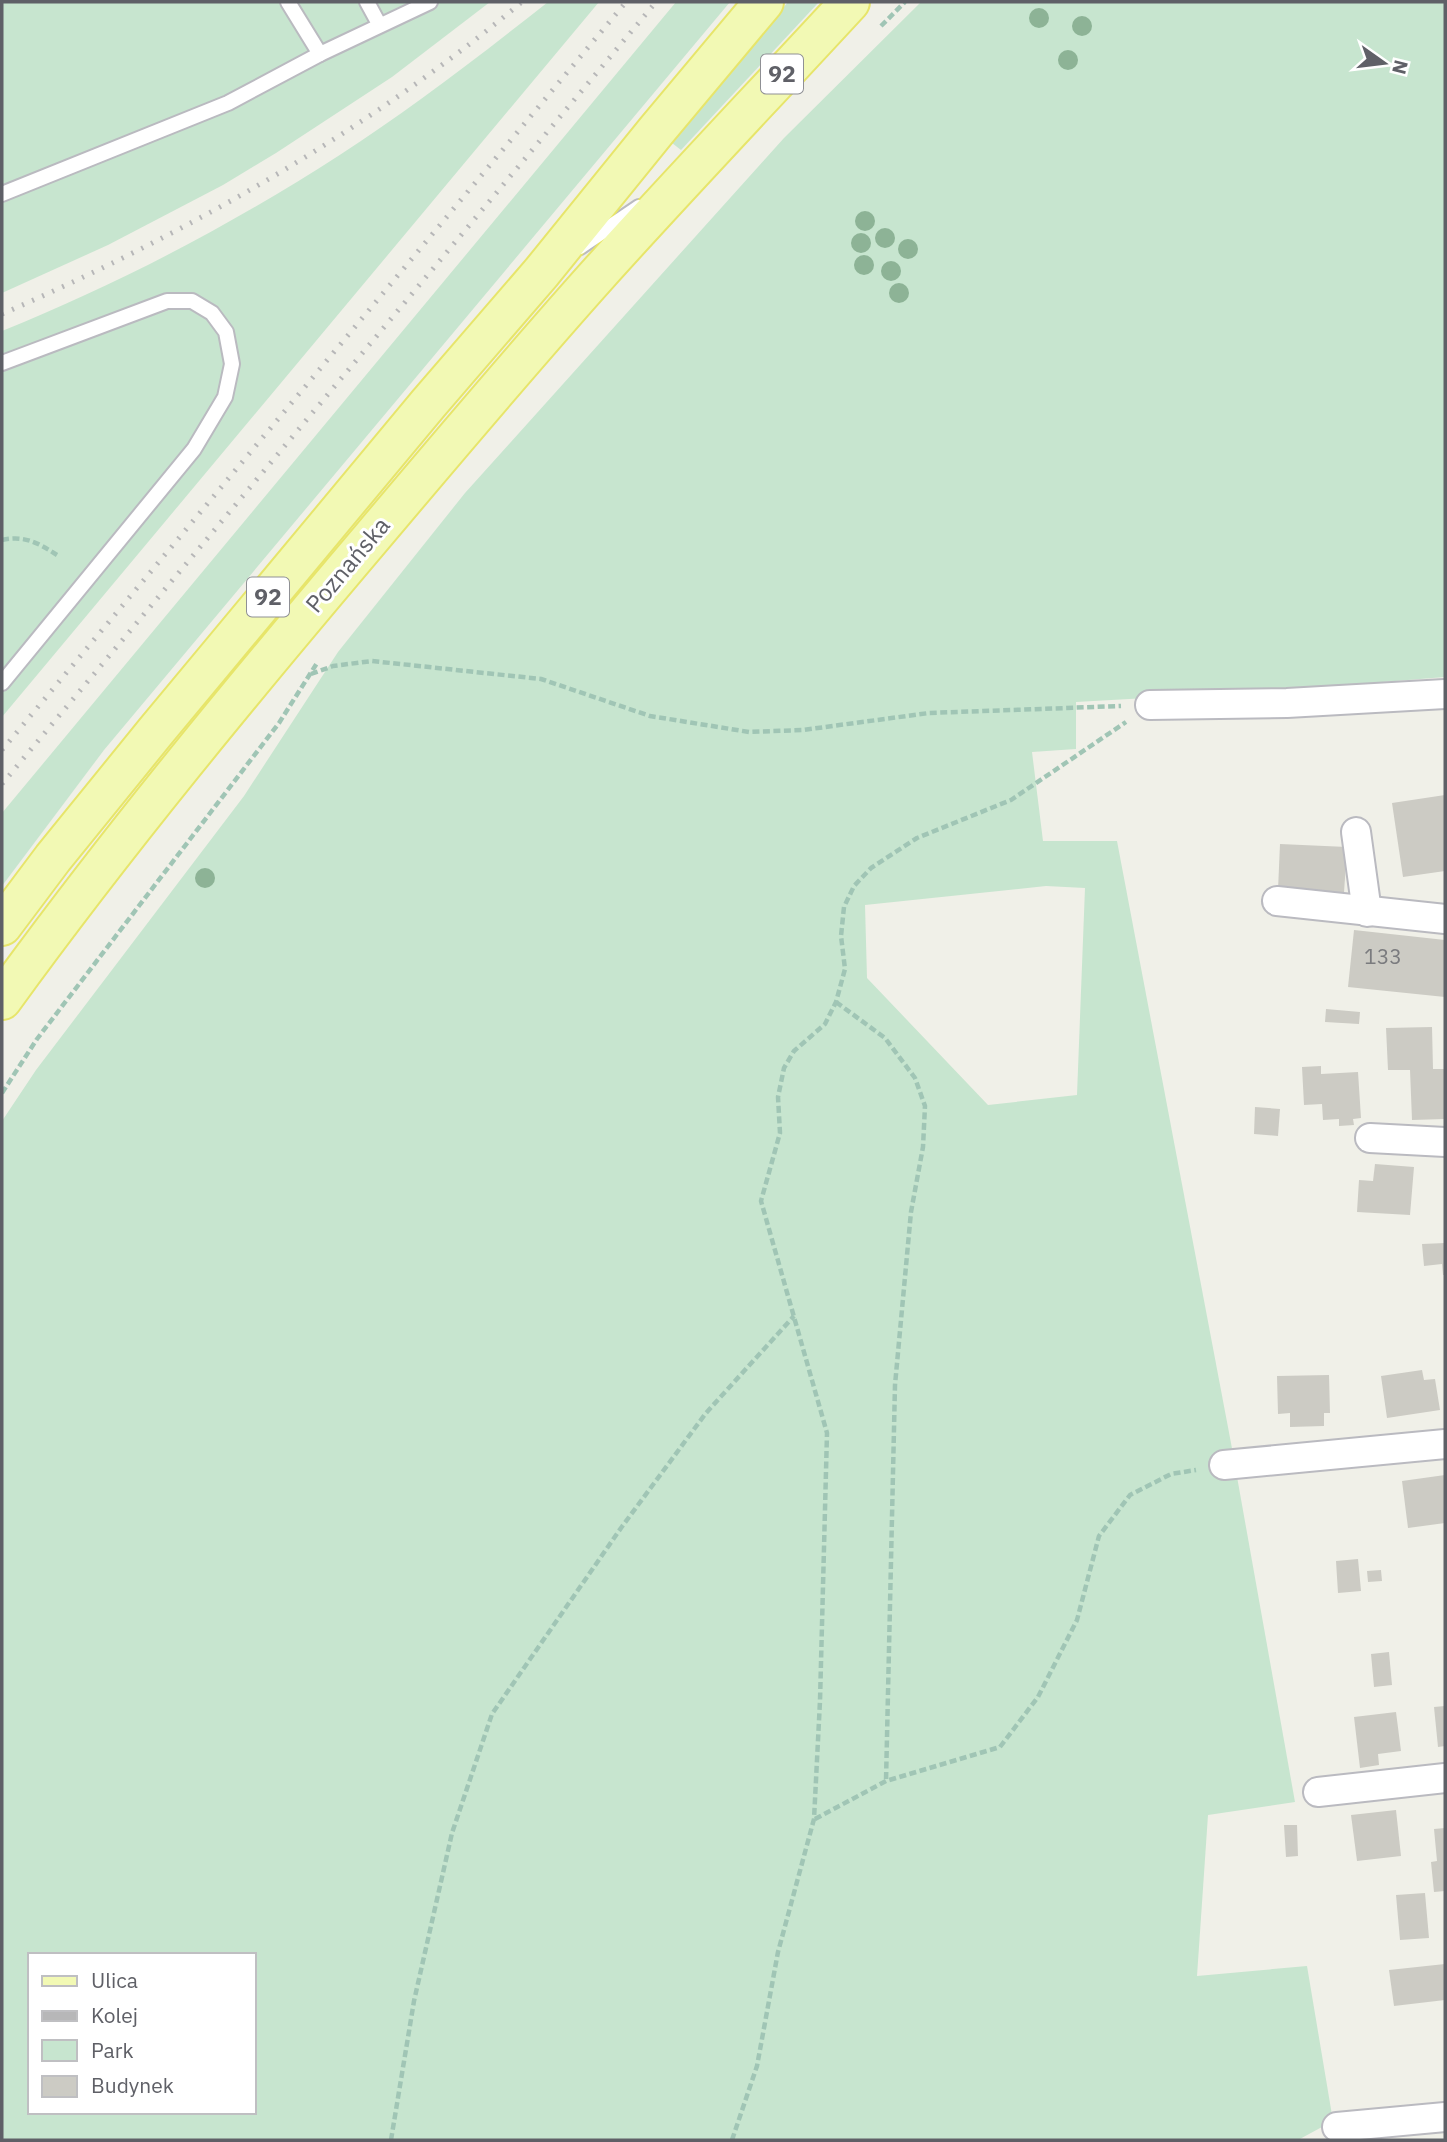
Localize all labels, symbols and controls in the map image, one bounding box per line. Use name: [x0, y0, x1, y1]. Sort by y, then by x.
north arrow: [1349, 28, 1419, 98]
road number: 92: [761, 54, 803, 94]
text: N: [1387, 58, 1414, 77]
street label: Poznańska: [298, 510, 397, 619]
road number: 92: [247, 578, 289, 617]
house number: 133: [1364, 942, 1402, 970]
legend: [28, 1953, 256, 2114]
text: Ulica: [91, 1966, 138, 1994]
text: Kolej: [91, 2001, 138, 2029]
text: Park: [91, 2036, 134, 2064]
text: Budynek: [91, 2071, 174, 2099]

